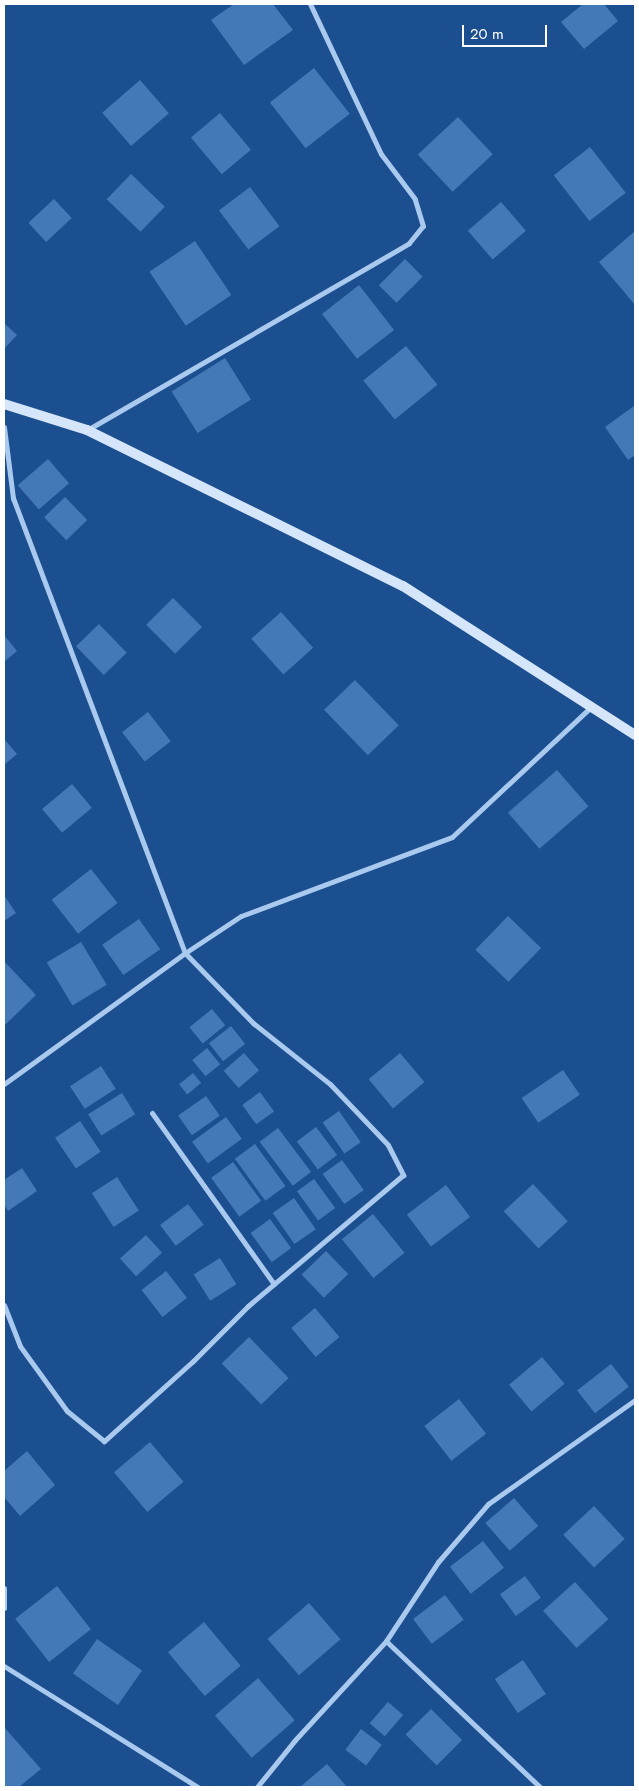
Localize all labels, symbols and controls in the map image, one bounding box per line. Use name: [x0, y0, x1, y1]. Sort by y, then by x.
scale bar: [464, 15, 549, 47]
text: 20 m: [470, 23, 504, 45]

